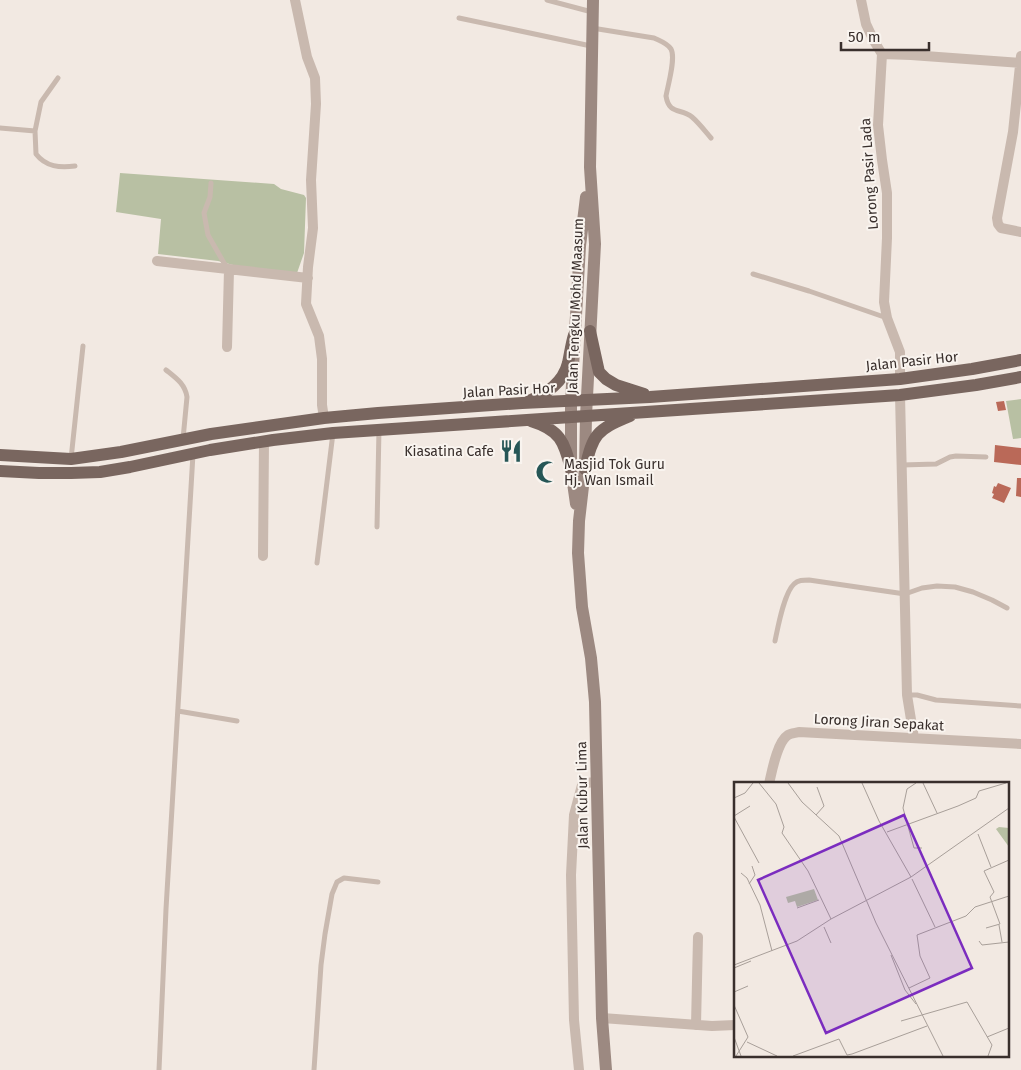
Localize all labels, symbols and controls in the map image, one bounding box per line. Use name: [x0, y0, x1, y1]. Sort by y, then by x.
scale bar: [841, 20, 928, 52]
text: 50 m: [848, 28, 881, 46]
street label: Lorong Pasir Lada: [857, 117, 882, 230]
street label: Jalan Tengku Mohd Maasum: [564, 218, 587, 394]
street label: Jalan Pasir Hor: [865, 348, 960, 375]
street label: Jalan Pasir Hor: [462, 380, 556, 401]
restaurant icon: Kiasatina Cafe: [498, 438, 524, 464]
place label: Kiasatina Cafe: [404, 443, 494, 460]
place label: Masjid Tok Guru Hj. Wan Ismail: [564, 456, 665, 489]
mosque icon: Masjid Tok Guru Hj. Wan Ismail: [534, 459, 560, 485]
street label: Lorong Jiran Sepakat: [813, 711, 946, 734]
street label: Jalan Kubur Lima: [573, 741, 592, 849]
inset map: [734, 782, 1008, 1058]

